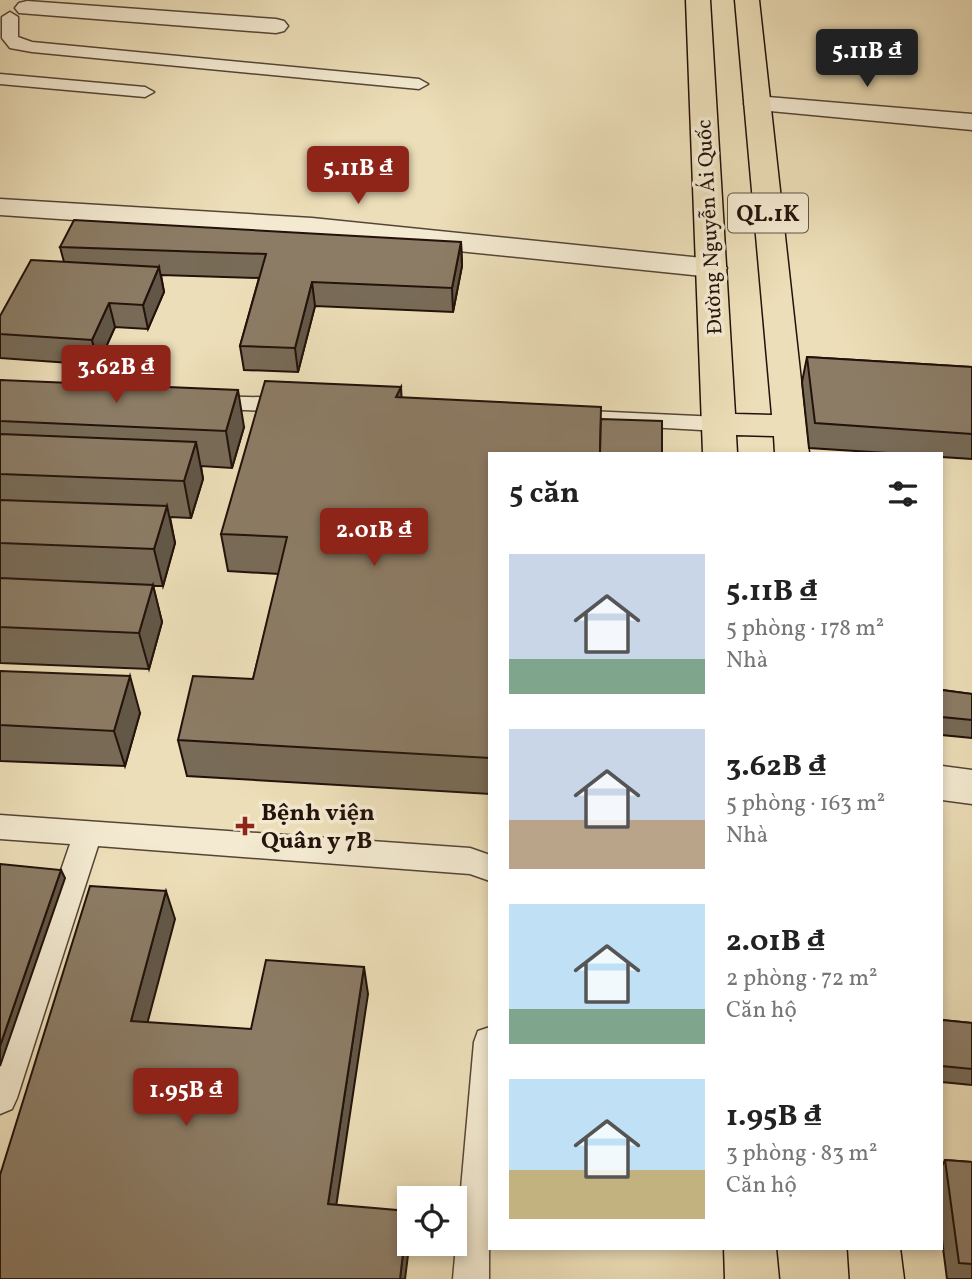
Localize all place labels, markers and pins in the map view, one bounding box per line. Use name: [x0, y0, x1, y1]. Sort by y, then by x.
pin: 5.11B ₫: [802, 29, 932, 89]
pin: 5.11B ₫: [293, 146, 423, 206]
pin: 3.62B ₫: [51, 346, 181, 405]
pin: 2.01B ₫: [309, 508, 439, 568]
place label: Bệnh viện Quân y 7B: [261, 797, 375, 859]
marker: Bệnh viện Quân y 7B: [235, 816, 255, 836]
pin: 1.95B ₫: [121, 1068, 251, 1128]

